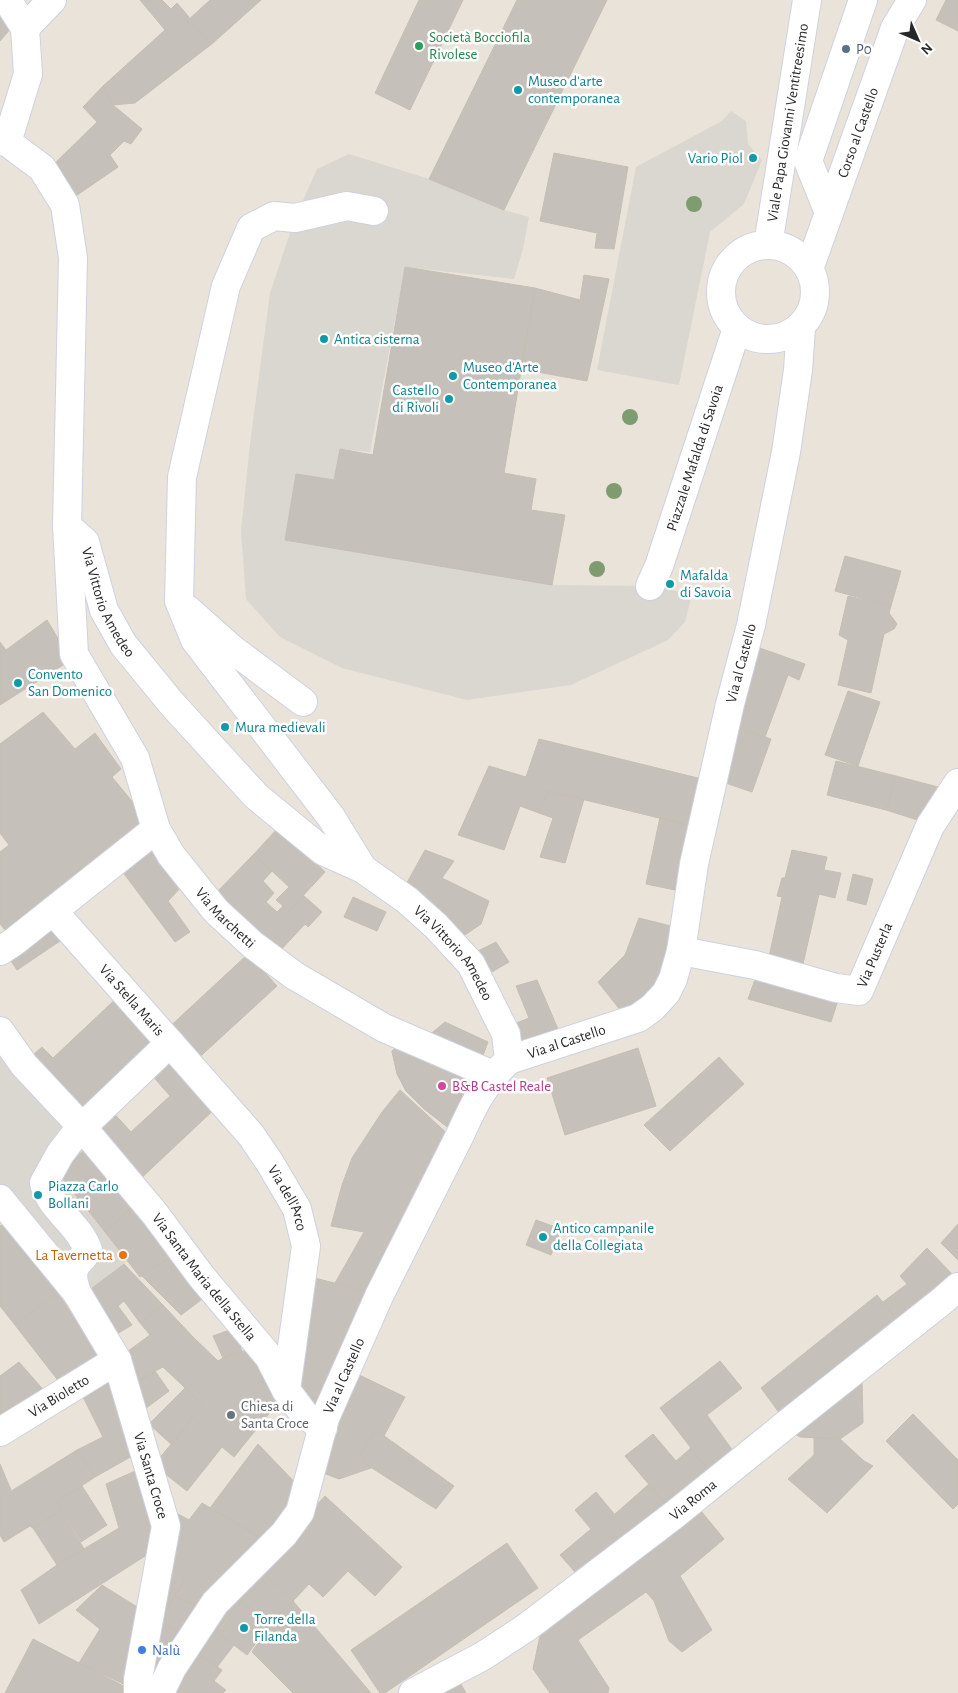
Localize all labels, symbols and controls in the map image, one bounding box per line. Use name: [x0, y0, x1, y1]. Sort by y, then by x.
north arrow: [893, 15, 943, 65]
street label: Viale Papa Giovanni Ventitreesimo: [765, 22, 811, 223]
place label: Società Bocciofila Rivolese: [429, 30, 530, 62]
marker: Società Bocciofila Rivolese: [413, 40, 425, 52]
text: N: [918, 40, 935, 57]
place label: P0: [856, 42, 872, 57]
marker: P0: [840, 43, 852, 55]
place label: Museo d'arte contemporanea: [528, 74, 620, 106]
marker: Museo d'arte contemporanea: [512, 84, 524, 96]
street label: Corso al Castello: [835, 85, 881, 180]
place label: Vario Piol: [688, 151, 743, 166]
marker: Vario Piol: [747, 152, 759, 164]
place label: Antica cisterna: [334, 332, 420, 347]
marker: Antica cisterna: [318, 333, 330, 345]
place label: Museo d'Arte Contemporanea: [463, 360, 557, 392]
marker: Museo d'Arte Contemporanea: [447, 370, 459, 382]
place label: Castello di Rivoli: [392, 383, 439, 415]
street label: Piazzale Mafalda di Savoia: [664, 383, 726, 533]
marker: Castello di Rivoli: [443, 393, 455, 405]
street label: Via Vittorio Amedeo: [79, 546, 138, 660]
place label: Mafalda di Savoia: [680, 568, 732, 600]
marker: Mafalda di Savoia: [664, 578, 676, 590]
street label: Via al Castello: [724, 622, 759, 705]
place label: Convento San Domenico: [28, 667, 112, 699]
marker: Convento San Domenico: [12, 677, 24, 689]
place label: Mura medievali: [235, 720, 326, 735]
marker: Mura medievali: [219, 721, 231, 733]
street label: Via Marchetti: [192, 885, 258, 951]
street label: Via Vittorio Amedeo: [411, 903, 495, 1003]
street label: Via Pusterla: [854, 920, 896, 990]
street label: Via Stella Maris: [96, 962, 167, 1039]
street label: Via al Castello: [526, 1022, 607, 1062]
place label: B&B Castel Reale: [452, 1079, 551, 1094]
marker: B&B Castel Reale: [436, 1080, 448, 1092]
street label: Via dell'Arco: [265, 1163, 309, 1232]
place label: Piazza Carlo Bollani: [48, 1179, 119, 1211]
marker: Piazza Carlo Bollani: [32, 1189, 44, 1201]
street label: Via Santa Maria della Stella: [149, 1211, 259, 1344]
place label: Antico campanile della Collegiata: [553, 1221, 654, 1253]
marker: Antico campanile della Collegiata: [537, 1231, 549, 1243]
place label: La Tavernetta: [35, 1248, 113, 1263]
marker: La Tavernetta: [117, 1249, 129, 1261]
street label: Via al Castello: [321, 1336, 368, 1416]
street label: Via Bioletto: [26, 1372, 92, 1420]
place label: Chiesa di Santa Croce: [241, 1399, 309, 1431]
marker: Chiesa di Santa Croce: [225, 1409, 237, 1421]
street label: Via Santa Croce: [131, 1431, 171, 1521]
street label: Via Roma: [667, 1477, 720, 1523]
place label: Torre della Filanda: [254, 1612, 316, 1644]
marker: Torre della Filanda: [238, 1622, 250, 1634]
place label: Nalù: [152, 1643, 181, 1658]
marker: Nalù: [136, 1644, 148, 1656]

